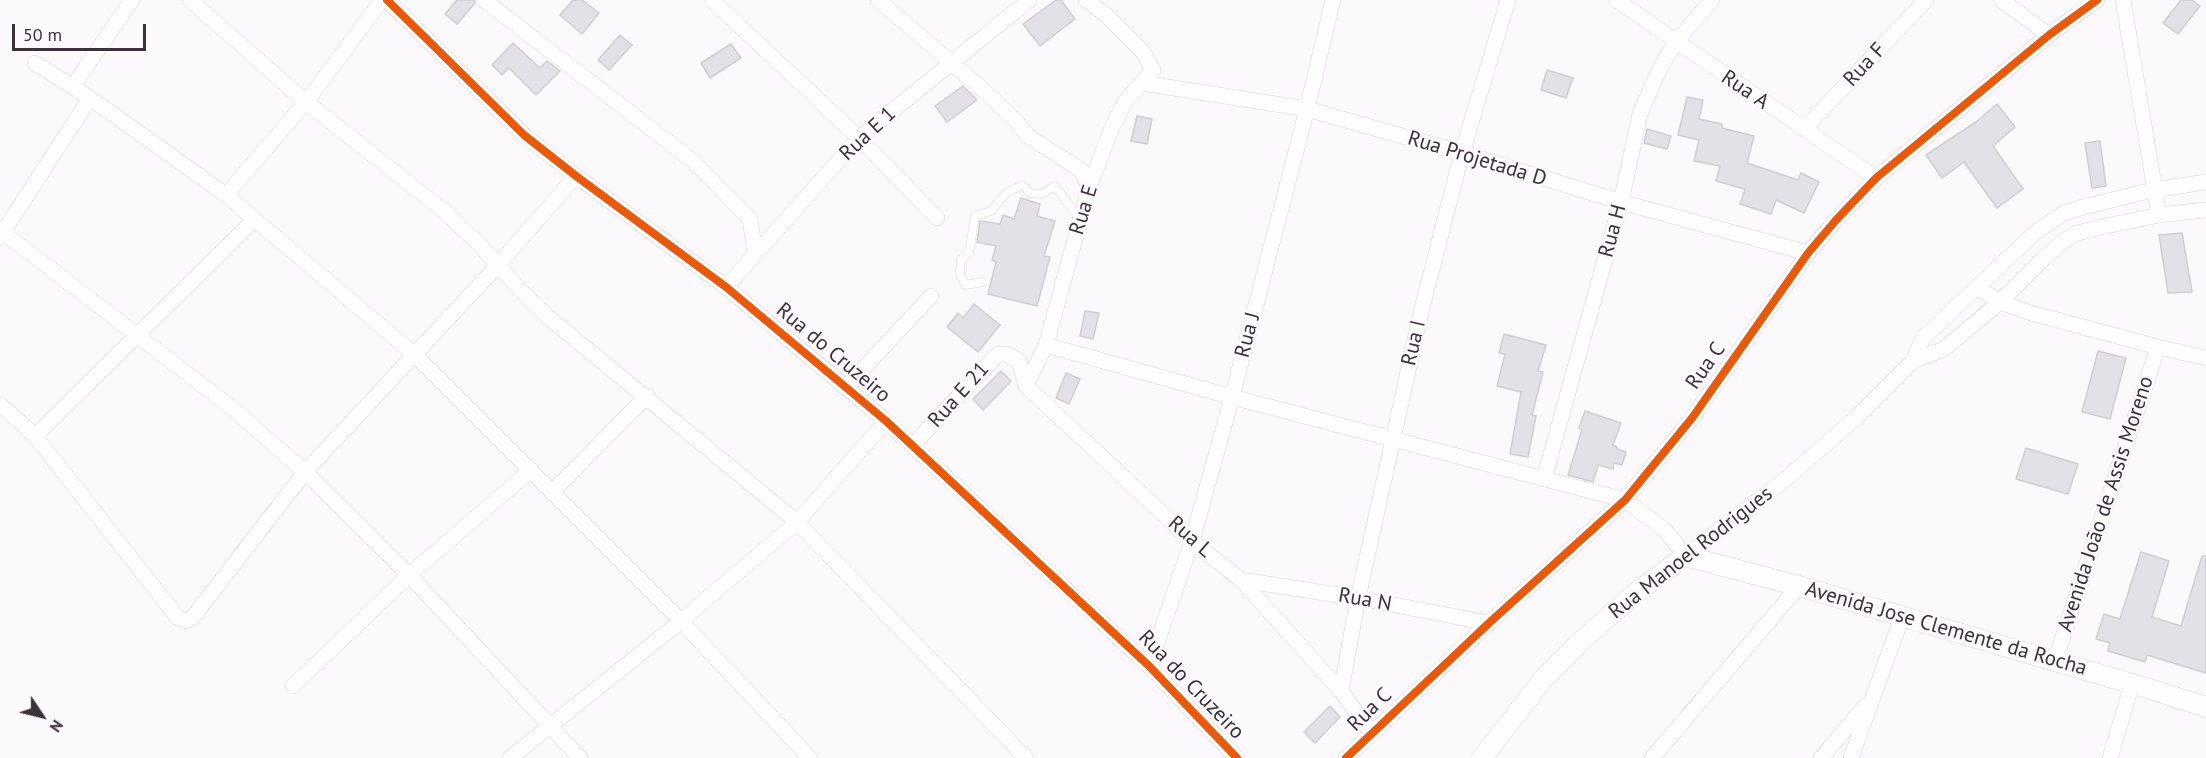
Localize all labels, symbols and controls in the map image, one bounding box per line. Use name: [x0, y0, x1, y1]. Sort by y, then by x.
scale bar: [15, 12, 148, 50]
text: 50 m: [23, 23, 62, 46]
street label: Rua F: [1839, 38, 1891, 92]
street label: Rua A: [1716, 65, 1774, 115]
street label: Rua E 1: [835, 102, 901, 166]
street label: Rua Projetada D: [1405, 126, 1549, 192]
street label: Rua E: [1065, 182, 1103, 238]
street label: Rua H: [1594, 202, 1632, 260]
street label: Rua do Cruzeiro: [771, 298, 895, 408]
street label: Rua J: [1230, 310, 1266, 360]
street label: Rua I: [1397, 318, 1431, 368]
street label: Rua C: [1681, 338, 1731, 394]
street label: Rua E 21: [923, 357, 995, 433]
street label: Avenida João de Assis Moreno: [2053, 373, 2159, 635]
street label: Rua Manoel Rodrigues: [1604, 481, 1778, 625]
street label: Rua L: [1163, 511, 1217, 563]
street label: Avenida Jose Clemente da Rocha: [1802, 577, 2090, 681]
street label: Rua N: [1336, 583, 1394, 617]
street label: Rua do Cruzeiro: [1133, 625, 1249, 745]
street label: Rua C: [1343, 683, 1397, 737]
north arrow: [12, 686, 72, 746]
text: N: [46, 716, 68, 736]

